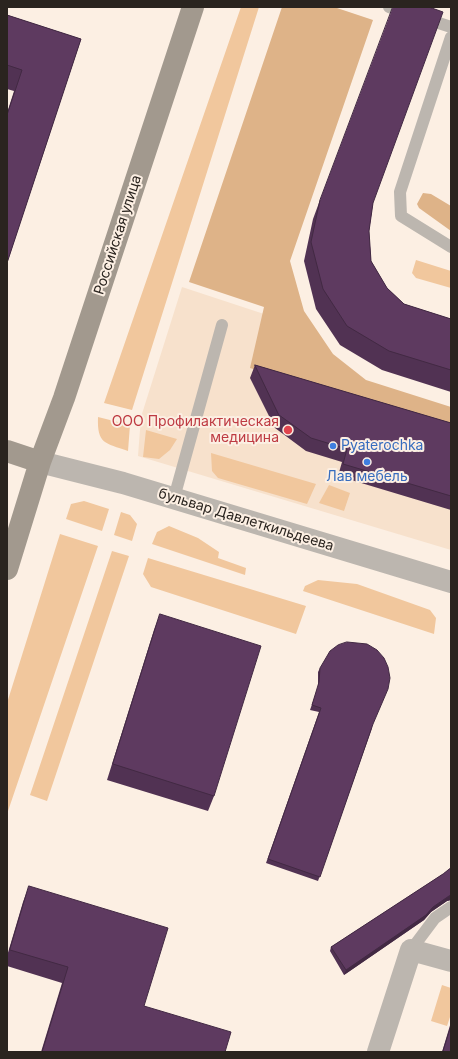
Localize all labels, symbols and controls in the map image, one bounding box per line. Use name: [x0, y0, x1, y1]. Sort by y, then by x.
street label: Российская улица: [91, 173, 145, 297]
place label: ООО Профилактическая медицина: [112, 414, 279, 446]
marker: ООО Профилактическая медицина: [282, 424, 294, 436]
place label: Pyaterochka: [341, 438, 423, 454]
marker: Pyaterochka: [328, 441, 338, 451]
marker: Лав мебель: [362, 457, 372, 467]
place label: Лав мебель: [326, 469, 408, 485]
street label: бульвар Давлеткильдеева: [156, 485, 336, 555]

